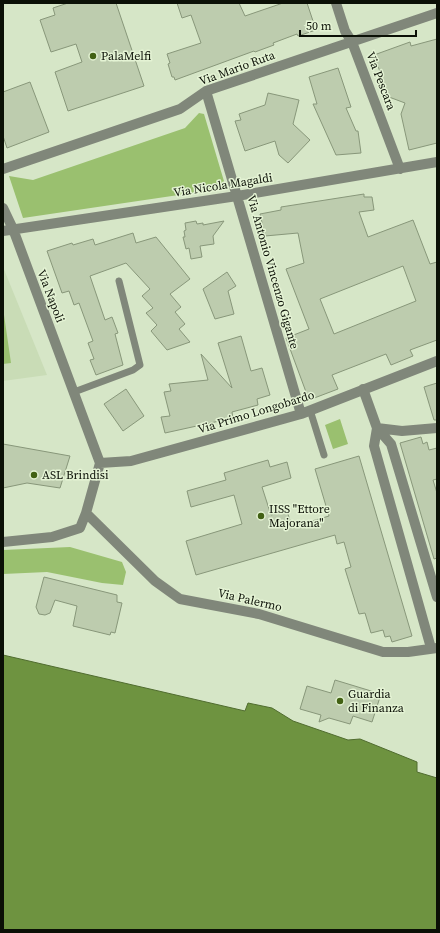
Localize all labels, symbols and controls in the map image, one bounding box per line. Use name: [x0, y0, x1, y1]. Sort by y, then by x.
scale bar: [300, 12, 416, 38]
text: 50 m: [306, 18, 332, 34]
street label: Via Mario Ruta: [197, 47, 278, 89]
place label: PalaMelfi: [101, 48, 151, 64]
street label: Via Pescara: [363, 50, 400, 113]
marker: PalaMelfi: [88, 51, 98, 61]
street label: Via Nicola Magaldi: [172, 169, 274, 201]
street label: Via Antonio Vincenzo Gigante: [243, 193, 303, 351]
street label: Via Napoli: [34, 267, 69, 325]
street label: Via Primo Longobardo: [196, 387, 317, 437]
place label: ASL Brindisi: [42, 467, 109, 483]
marker: ASL Brindisi: [29, 470, 39, 480]
place label: IISS "Ettore Majorana": [269, 501, 330, 531]
marker: IISS "Ettore Majorana": [256, 511, 266, 521]
street label: Via Palermo: [216, 585, 284, 615]
place label: Guardia di Finanza: [348, 686, 405, 716]
marker: Guardia di Finanza: [335, 696, 345, 706]

